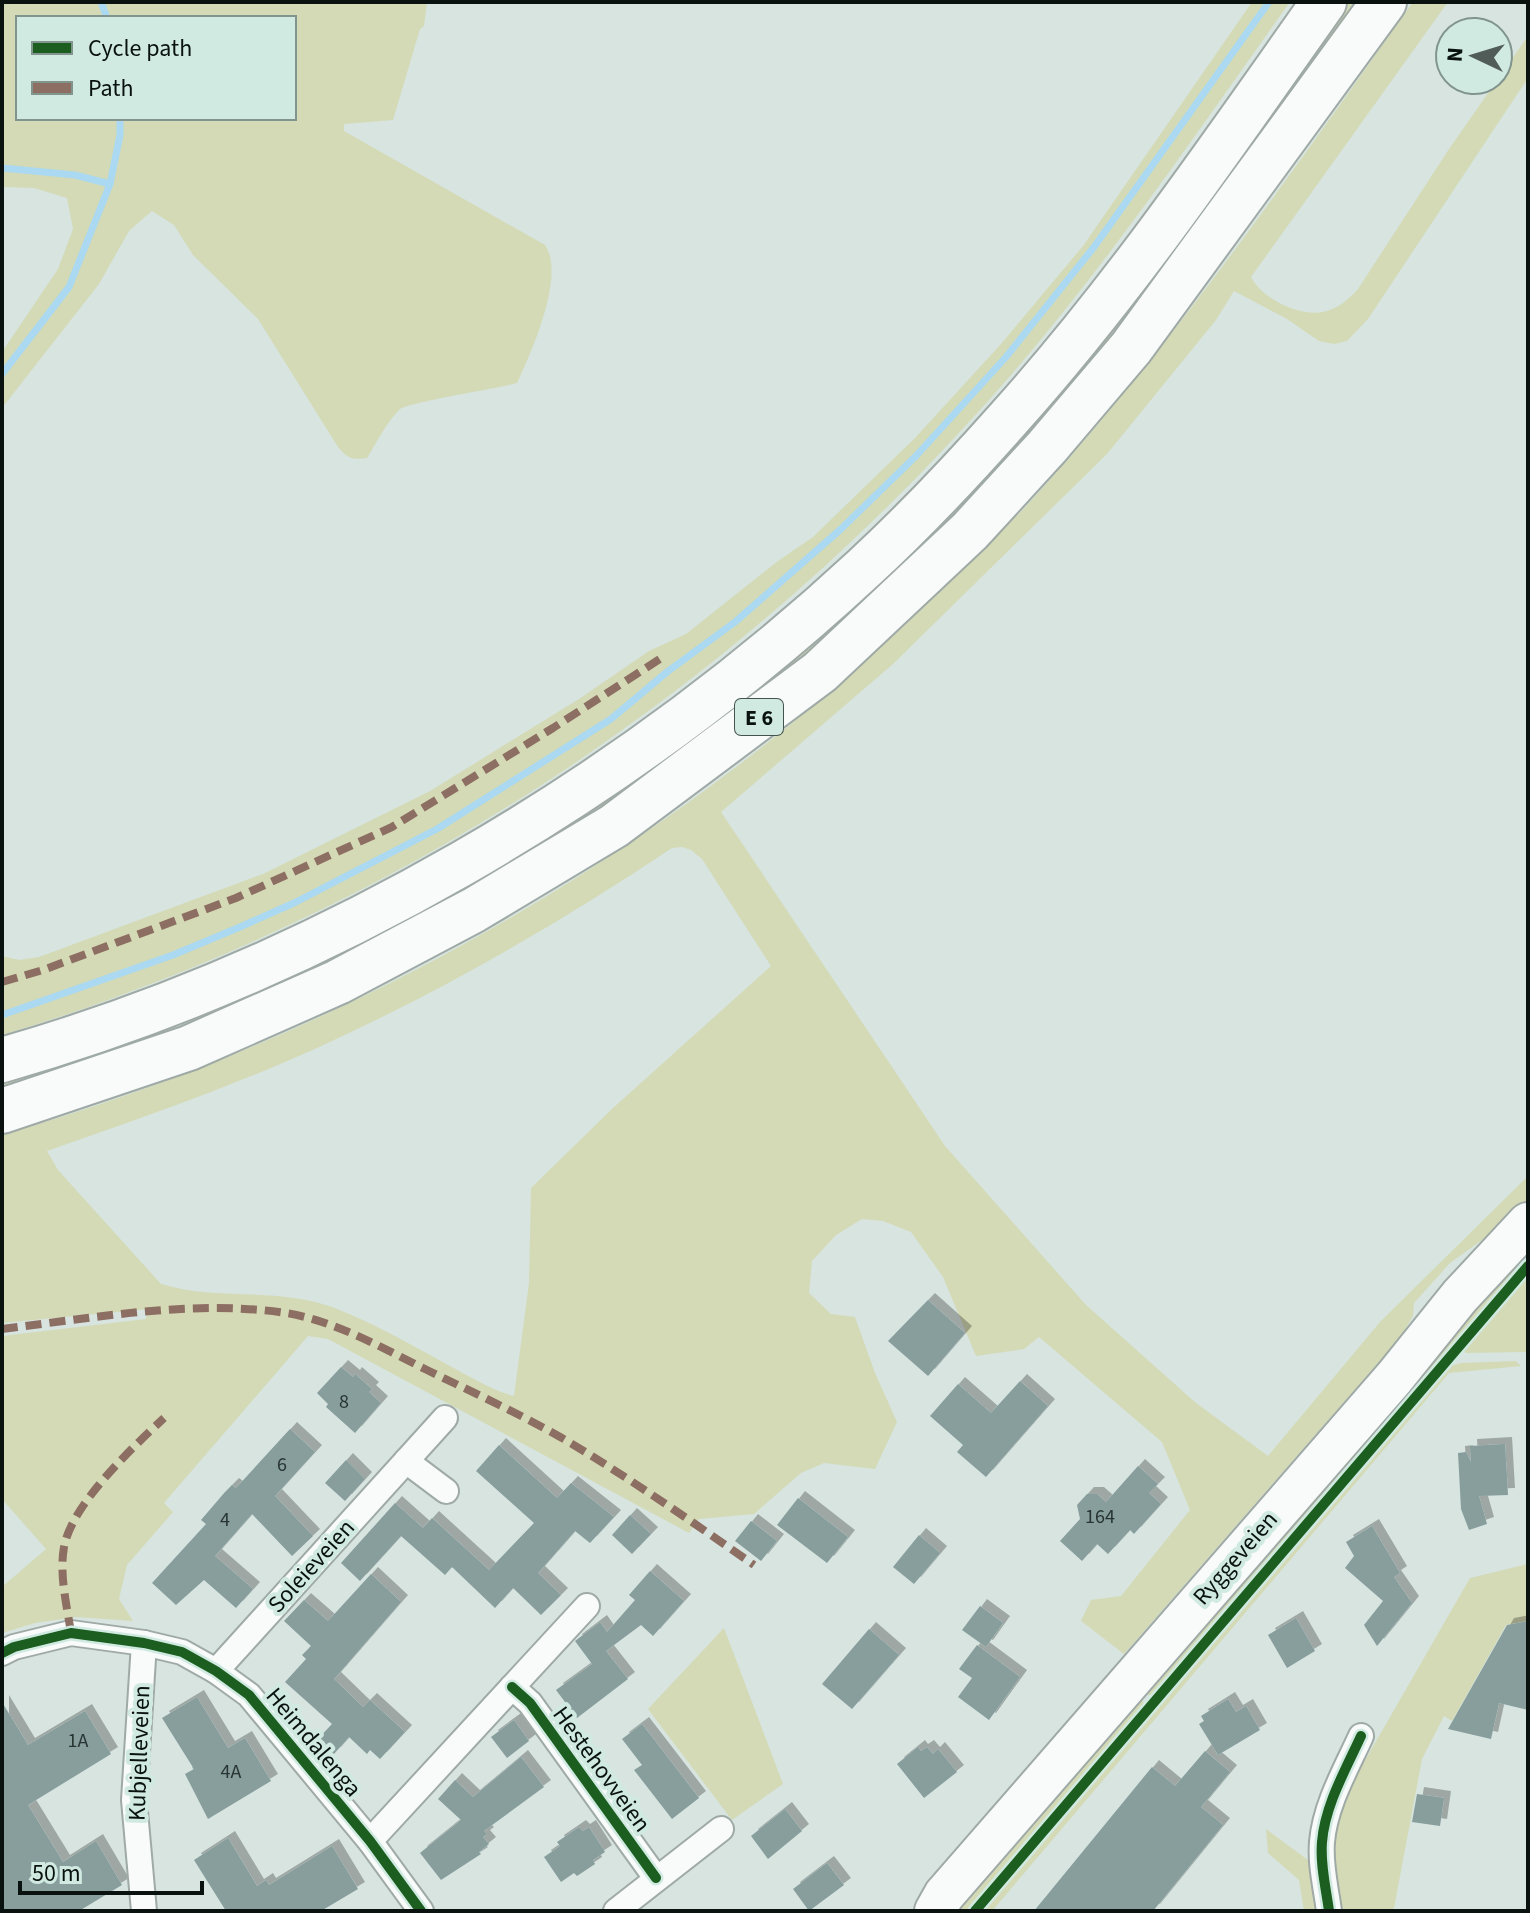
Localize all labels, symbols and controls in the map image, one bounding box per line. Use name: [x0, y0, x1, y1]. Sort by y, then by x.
legend: [16, 16, 296, 120]
north arrow: [1434, 16, 1514, 96]
text: Cycle path: [88, 31, 192, 66]
text: N: [1439, 46, 1472, 63]
text: Path: [88, 71, 134, 106]
road number: E 6: [735, 699, 783, 735]
house number: 8: [339, 1388, 349, 1416]
house number: 6: [277, 1451, 287, 1479]
house number: 164: [1085, 1503, 1115, 1531]
street label: Ryggeveien: [1185, 1504, 1286, 1613]
house number: 4: [220, 1506, 230, 1534]
street label: Soleieveien: [260, 1512, 363, 1621]
street label: Heimdalenga: [257, 1680, 370, 1805]
street label: Kubjelleveien: [120, 1684, 159, 1822]
street label: Hestehovveien: [544, 1699, 659, 1839]
house number: 1A: [68, 1727, 89, 1755]
house number: 4A: [221, 1758, 242, 1786]
scale bar: [20, 1845, 202, 1895]
text: 50 m: [32, 1856, 81, 1891]

